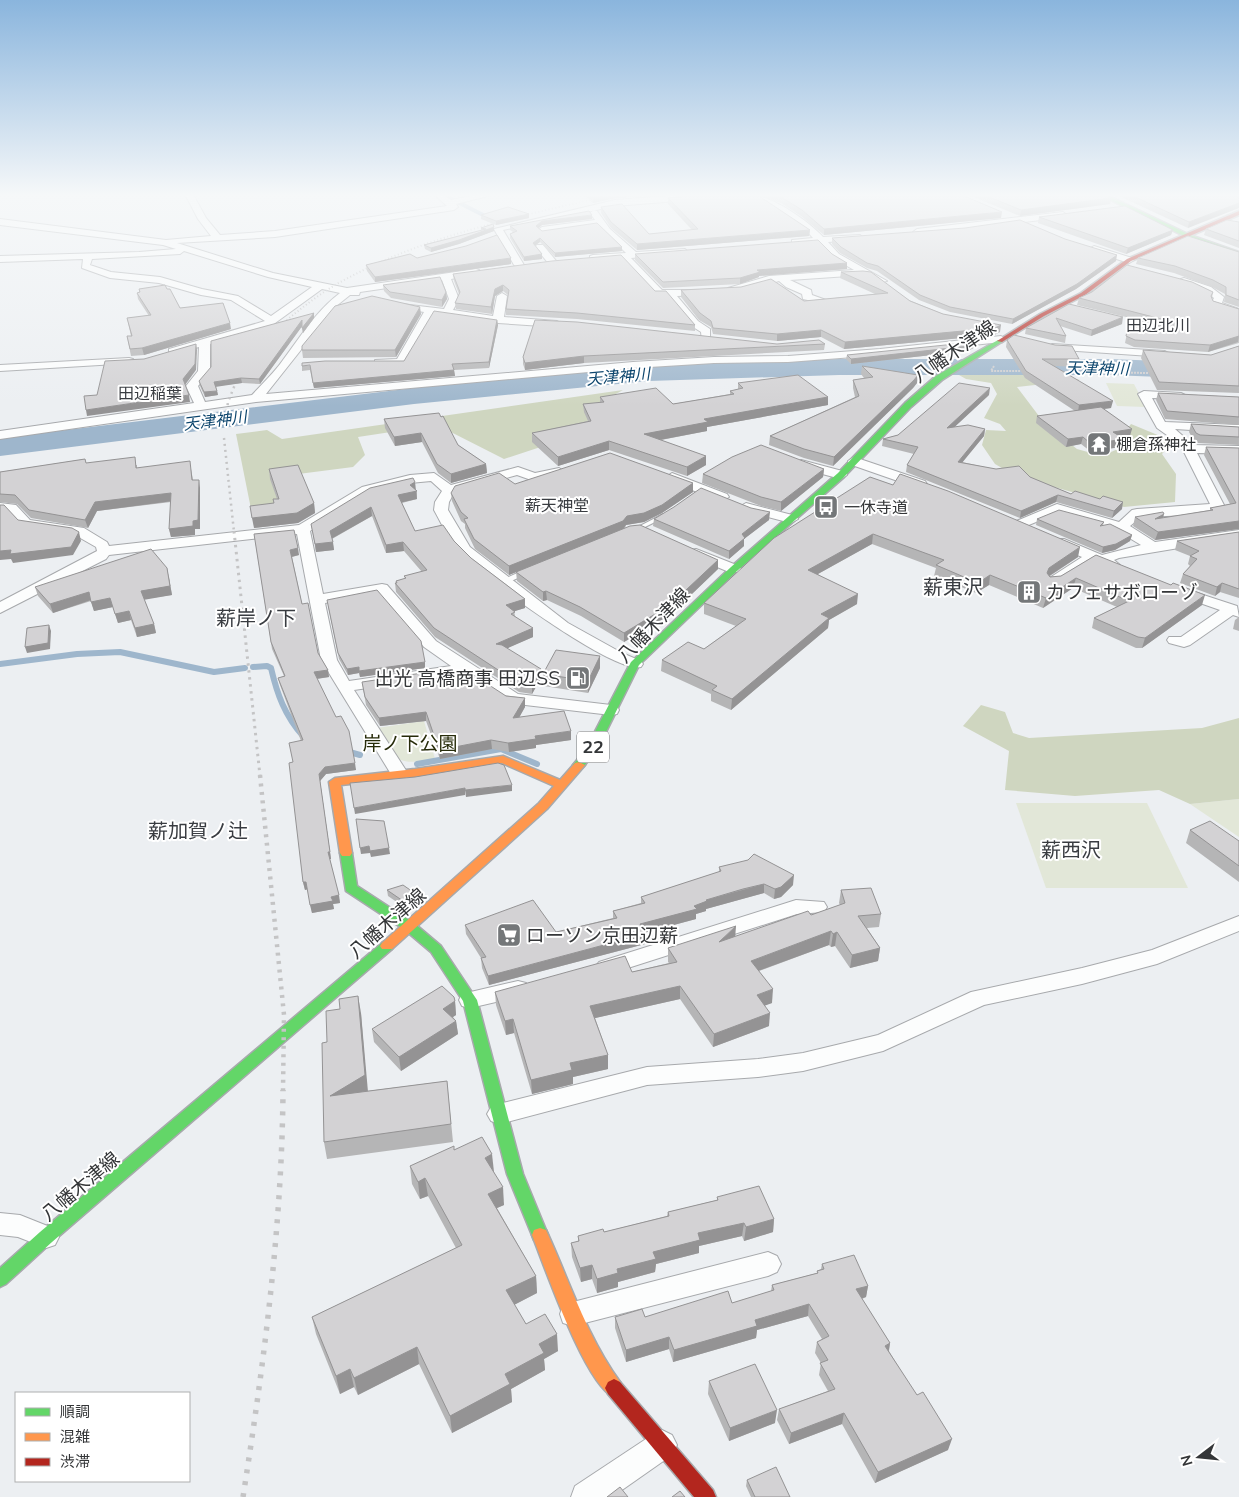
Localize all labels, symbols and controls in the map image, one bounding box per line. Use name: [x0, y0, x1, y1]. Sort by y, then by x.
street label: 八幡木津線: [908, 314, 1000, 388]
district label: 田辺北川: [1126, 315, 1190, 335]
water label: 天津神川: [1065, 357, 1131, 379]
water label: 天津神川: [585, 363, 653, 389]
district label: 田辺稲葉: [118, 383, 182, 403]
water label: 天津神川: [182, 406, 250, 434]
temple icon: 棚倉孫神社: [1086, 431, 1112, 457]
place label: 棚倉孫神社: [1116, 434, 1196, 454]
bus stop icon: 一休寺道: [813, 494, 839, 520]
district label: 薪天神堂: [525, 495, 589, 515]
place label: 一休寺道: [844, 497, 908, 517]
district label: 薪東沢: [923, 574, 983, 599]
building icon: カフェサボローゾ: [1016, 579, 1042, 605]
place label: カフェサボローゾ: [1046, 580, 1198, 604]
street label: 八幡木津線: [611, 582, 695, 668]
district label: 薪岸ノ下: [216, 605, 296, 630]
fuel station icon: 出光 高橋商事 田辺SS: [565, 665, 591, 691]
place label: 出光 高橋商事 田辺SS: [374, 666, 560, 690]
park label: 岸ノ下公園: [362, 731, 458, 755]
road number: 22: [577, 732, 609, 762]
district label: 薪加賀ノ辻: [148, 818, 248, 843]
district label: 薪西沢: [1041, 837, 1101, 862]
street label: 八幡木津線: [343, 883, 431, 963]
supermarket icon: ローソン京田辺薪: [496, 922, 522, 948]
place label: ローソン京田辺薪: [526, 923, 678, 947]
street label: 八幡木津線: [36, 1146, 124, 1226]
legend: [15, 1392, 190, 1482]
text: 順調: [60, 1402, 90, 1421]
text: 混雑: [60, 1427, 90, 1446]
north arrow: [1174, 1432, 1224, 1482]
text: 渋滞: [60, 1452, 90, 1471]
text: N: [1176, 1453, 1197, 1468]

